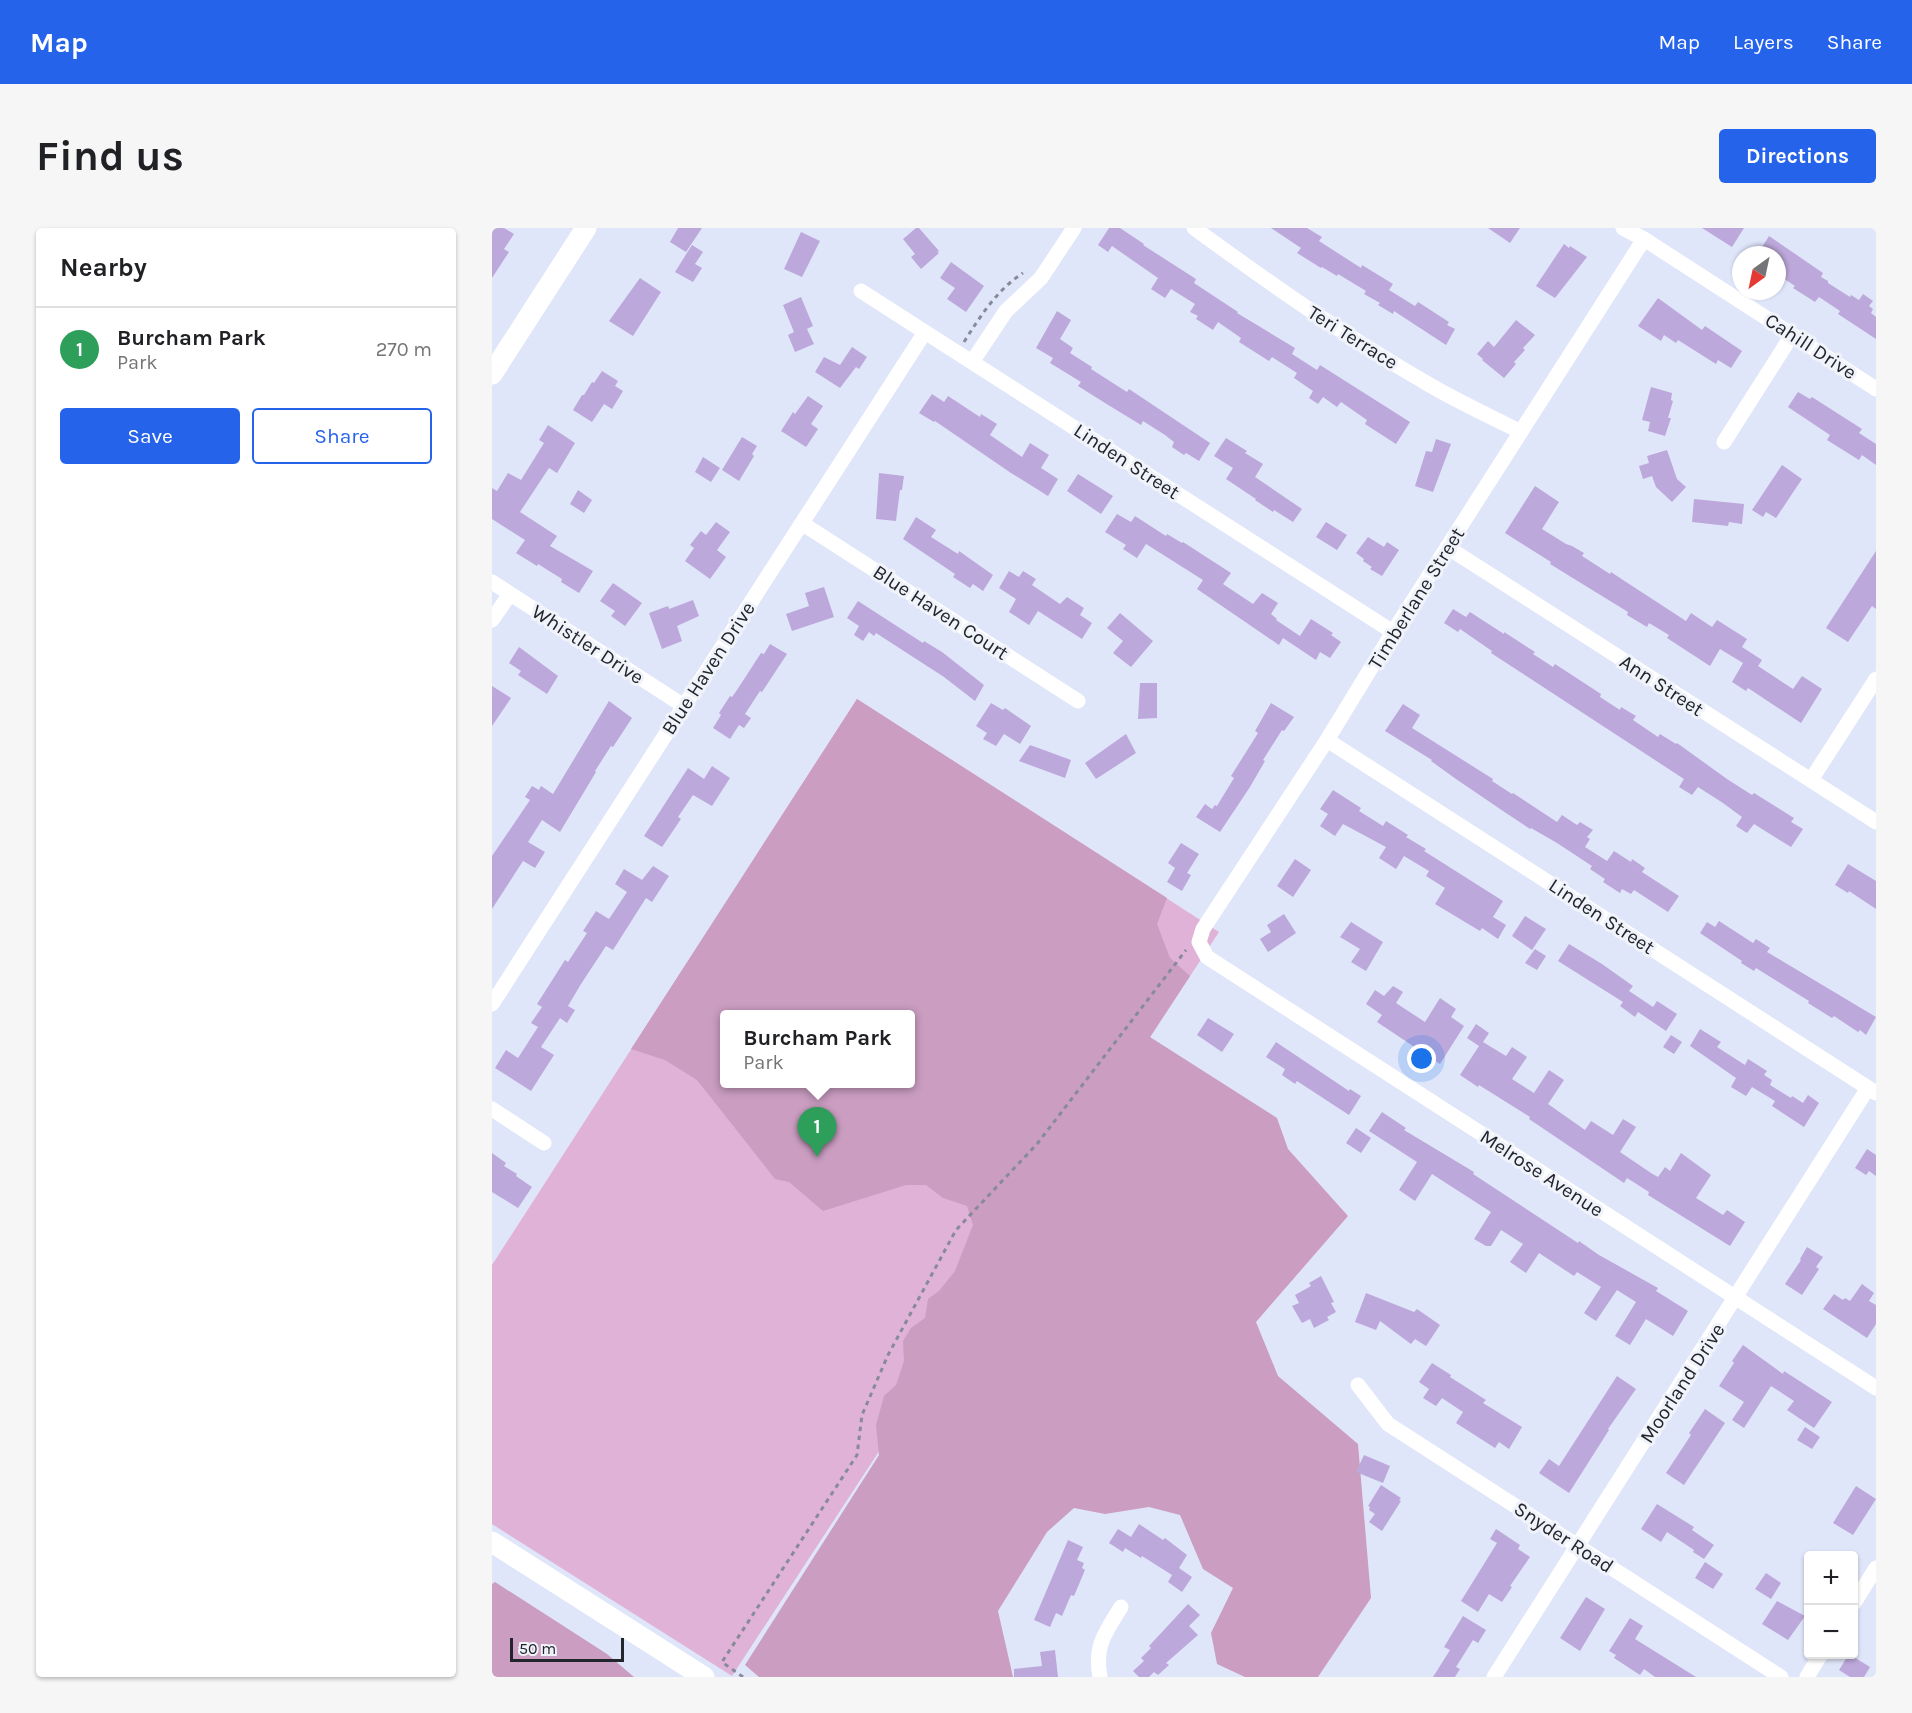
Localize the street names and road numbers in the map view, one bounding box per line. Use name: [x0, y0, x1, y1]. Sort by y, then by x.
street label: Teri Terrace: [1304, 301, 1402, 374]
street label: Cahill Drive: [1761, 308, 1861, 384]
street label: Linden Street: [1070, 419, 1184, 504]
street label: Timberlane Street: [1364, 523, 1470, 673]
street label: Blue Haven Court: [869, 560, 1013, 665]
street label: Blue Haven Drive: [657, 598, 760, 739]
street label: Whistler Drive: [528, 600, 648, 689]
street label: Ann Street: [1616, 650, 1708, 721]
street label: Linden Street: [1545, 874, 1659, 959]
street label: Melrose Avenue: [1476, 1125, 1608, 1222]
street label: Moorland Drive: [1635, 1319, 1730, 1447]
street label: Snyder Road: [1510, 1497, 1618, 1578]

